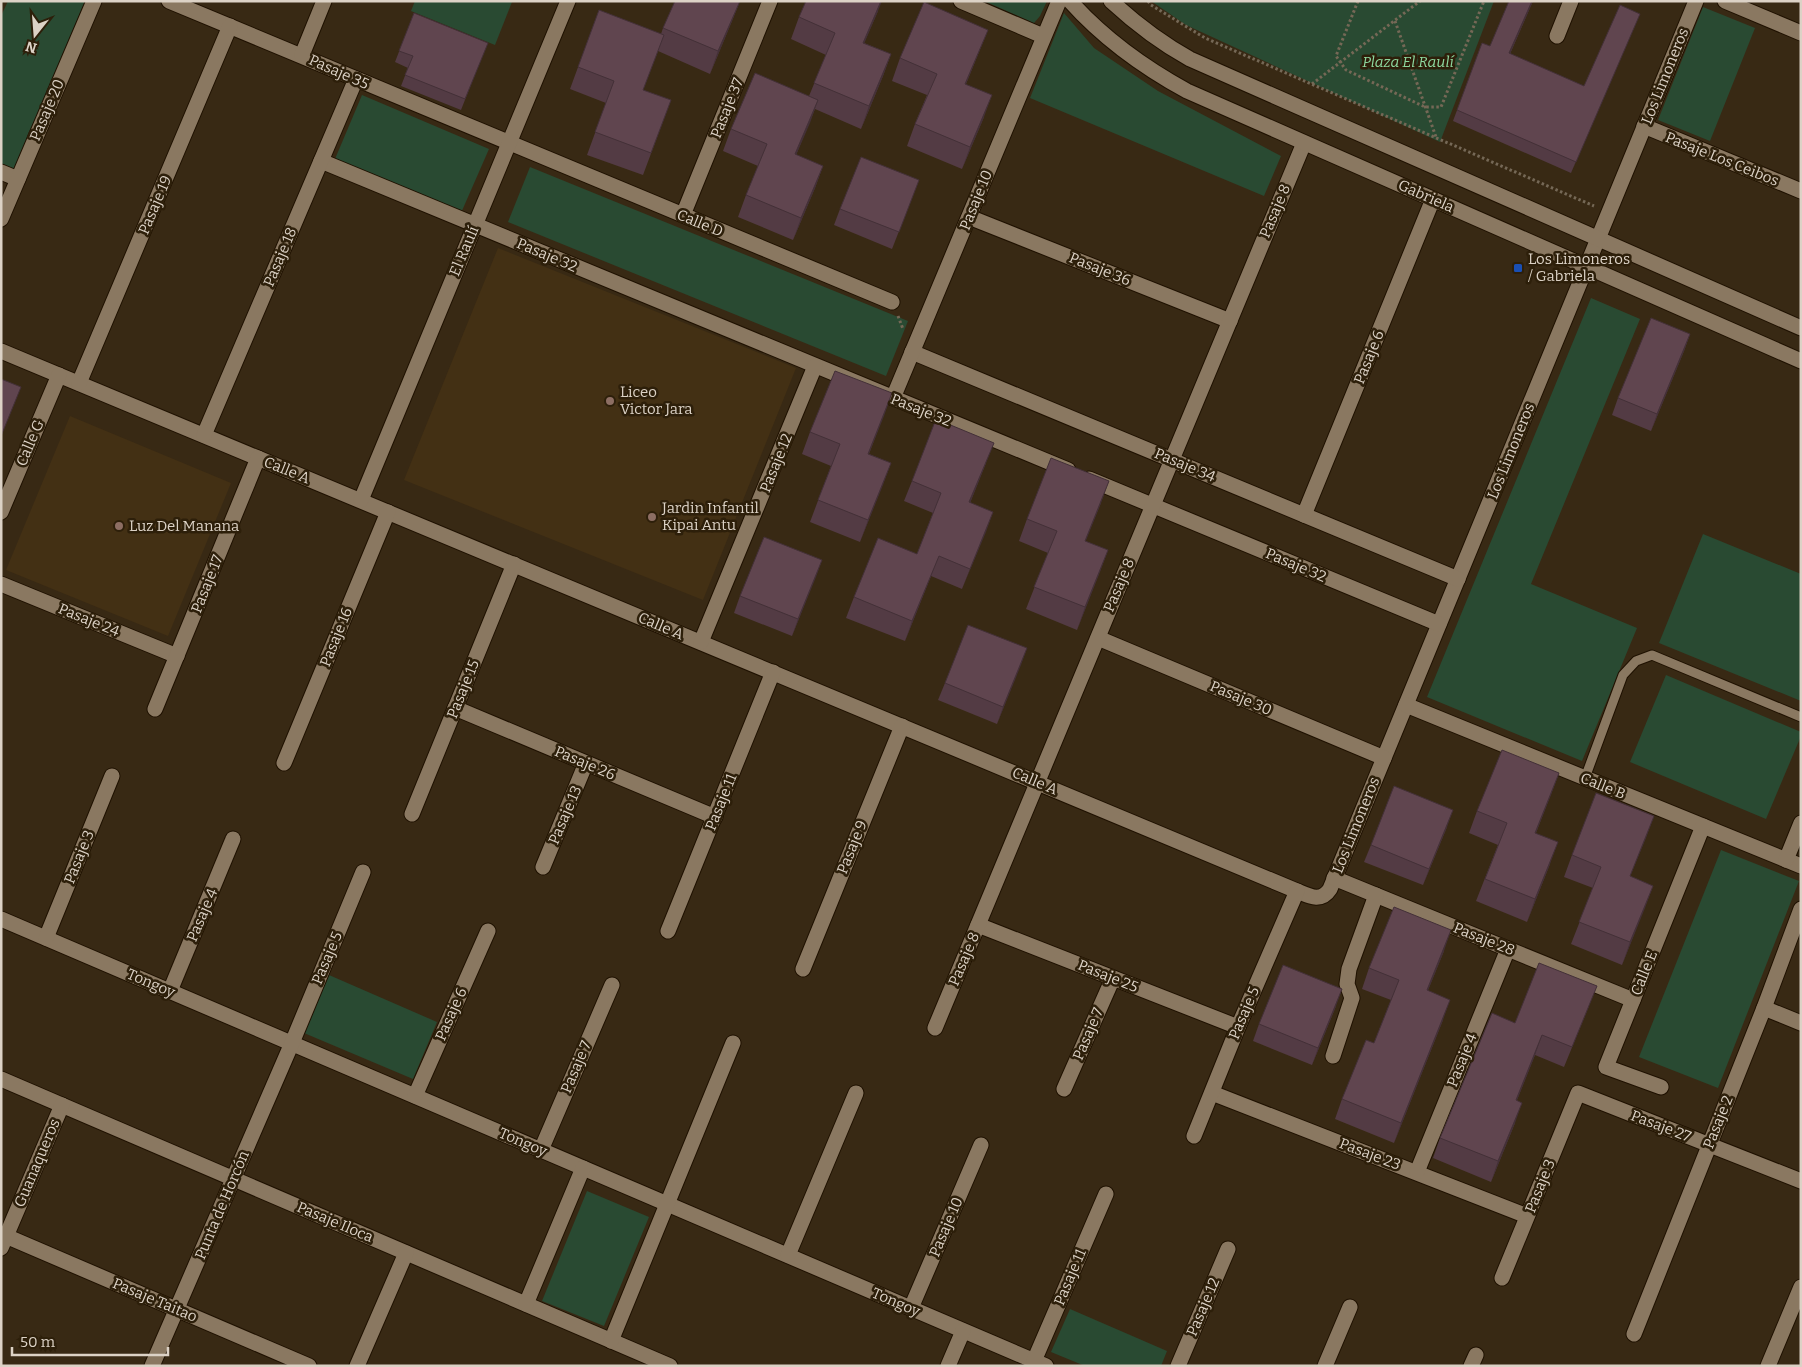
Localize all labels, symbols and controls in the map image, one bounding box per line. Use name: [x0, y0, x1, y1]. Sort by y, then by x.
north arrow: [10, 10, 60, 60]
street label: Los Limoneros: [1638, 25, 1692, 127]
text: N: [24, 37, 39, 57]
street label: Pasaje 35: [306, 51, 372, 93]
park label: Plaza El Raulí: [1362, 53, 1456, 71]
street label: Pasaje 37: [707, 75, 747, 141]
street label: Pasaje 20: [26, 76, 68, 144]
street label: Pasaje Los Ceibos: [1663, 128, 1781, 190]
street label: Pasaje 10: [956, 167, 996, 233]
street label: Pasaje 19: [135, 173, 175, 237]
street label: Gabriela: [1395, 176, 1457, 216]
street label: Pasaje 8: [1256, 182, 1294, 240]
street label: Calle D: [674, 206, 726, 240]
street label: El Raulí: [445, 223, 483, 279]
street label: Pasaje 18: [259, 225, 301, 289]
street label: Pasaje 32: [514, 234, 580, 276]
street label: Pasaje 36: [1067, 249, 1134, 290]
place label: Los Limoneros / Gabriela: [1528, 250, 1630, 285]
marker: Los Limoneros / Gabriela: [1512, 262, 1524, 274]
street label: Pasaje 6: [1350, 327, 1388, 386]
place label: Liceo Victor Jara: [620, 383, 692, 418]
street label: Pasaje 32: [888, 390, 954, 430]
marker: Liceo Victor Jara: [604, 395, 616, 407]
street label: Los Limoneros: [1484, 400, 1538, 502]
street label: Calle G: [12, 417, 48, 469]
street label: Pasaje 12: [756, 431, 796, 495]
street label: Pasaje 34: [1152, 444, 1219, 486]
street label: Calle A: [261, 453, 313, 487]
place label: Jardin Infantil Kipai Antu: [661, 499, 759, 534]
marker: Jardin Infantil Kipai Antu: [646, 511, 658, 523]
place label: Luz Del Manana: [129, 517, 239, 535]
marker: Luz Del Manana: [113, 520, 125, 532]
street label: Pasaje 32: [1263, 544, 1329, 586]
street label: Pasaje 17: [187, 552, 227, 616]
street label: Pasaje 8: [1100, 556, 1138, 614]
street label: Pasaje 24: [56, 600, 122, 640]
street label: Pasaje 16: [316, 605, 356, 669]
street label: Calle A: [635, 608, 687, 644]
street label: Pasaje 15: [443, 657, 483, 721]
street label: Pasaje 30: [1207, 677, 1275, 719]
street label: Pasaje 26: [552, 742, 618, 784]
street label: Calle A: [1009, 763, 1061, 799]
street label: Calle B: [1578, 769, 1628, 803]
street label: Pasaje 11: [701, 771, 741, 833]
street label: Los Limoneros: [1329, 774, 1383, 876]
street label: Pasaje 13: [545, 783, 585, 847]
street label: Pasaje 9: [833, 818, 871, 876]
street label: Pasaje 3: [60, 828, 98, 886]
street label: Pasaje 4: [183, 885, 221, 944]
street label: Pasaje 28: [1451, 919, 1517, 959]
street label: Pasaje 5: [308, 929, 346, 987]
street label: Pasaje 8: [945, 930, 983, 988]
street label: Calle E: [1627, 948, 1661, 998]
street label: Pasaje 25: [1075, 956, 1141, 996]
street label: Tongoy: [124, 965, 178, 1001]
street label: Pasaje 6: [431, 984, 471, 1043]
street label: Pasaje 5: [1225, 984, 1263, 1042]
street label: Pasaje 7: [1069, 1005, 1107, 1063]
street label: Pasaje 4: [1443, 1030, 1481, 1089]
street label: Pasaje 7: [557, 1038, 595, 1096]
street label: Pasaje 2: [1699, 1093, 1737, 1151]
street label: Pasaje 27: [1628, 1106, 1694, 1146]
street label: Guanaqueros: [10, 1116, 64, 1210]
street label: Tongoy: [496, 1124, 550, 1160]
street label: Pasaje 23: [1337, 1134, 1403, 1174]
street label: Punta de Horcón: [191, 1148, 253, 1262]
street label: Pasaje 3: [1521, 1157, 1559, 1215]
street label: Pasaje 10: [925, 1194, 967, 1260]
street label: Pasaje Iloca: [294, 1198, 376, 1246]
street label: Pasaje 11: [1050, 1246, 1090, 1308]
street label: Pasaje Taitao: [110, 1274, 200, 1326]
street label: Pasaje 12: [1183, 1275, 1223, 1339]
street label: Tongoy: [869, 1284, 923, 1320]
scale bar: [12, 1324, 169, 1356]
text: 50 m: [20, 1333, 56, 1351]

